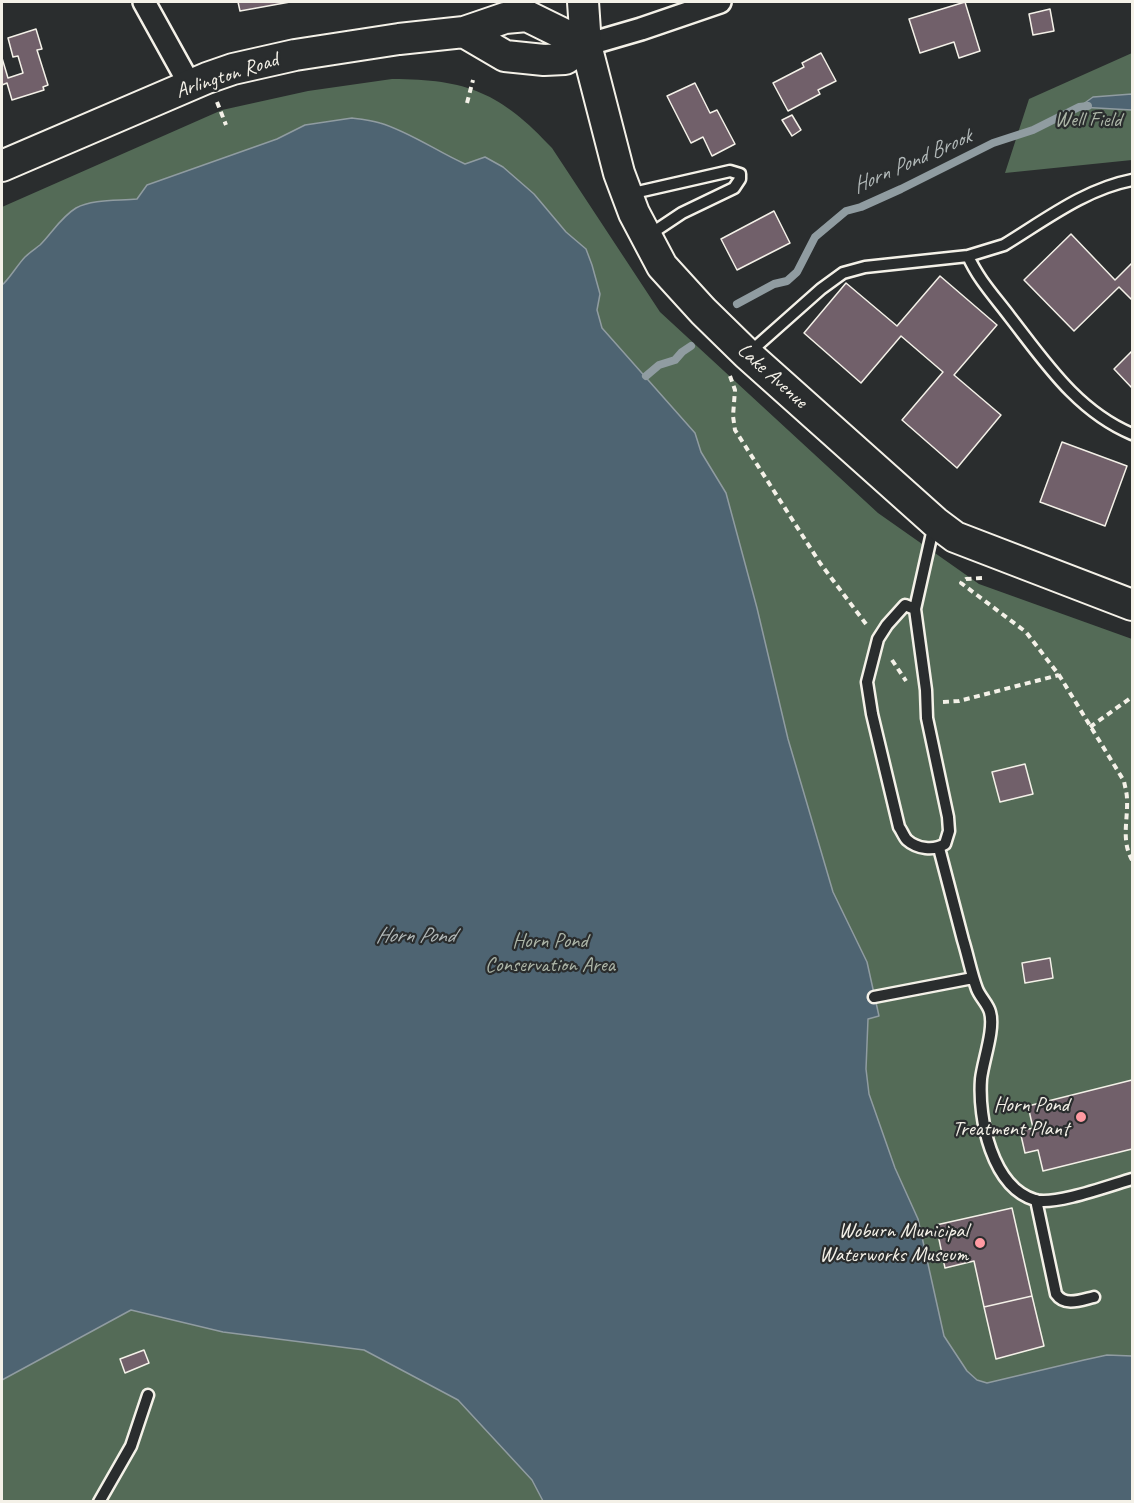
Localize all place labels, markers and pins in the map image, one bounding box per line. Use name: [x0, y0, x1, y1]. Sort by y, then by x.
place label: Horn Pond Treatment Plant: [952, 1092, 1069, 1142]
marker: Horn Pond Treatment Plant: [1074, 1110, 1088, 1124]
place label: Woburn Municipal Waterworks Museum: [819, 1218, 968, 1268]
marker: Woburn Municipal Waterworks Museum: [973, 1236, 987, 1250]

